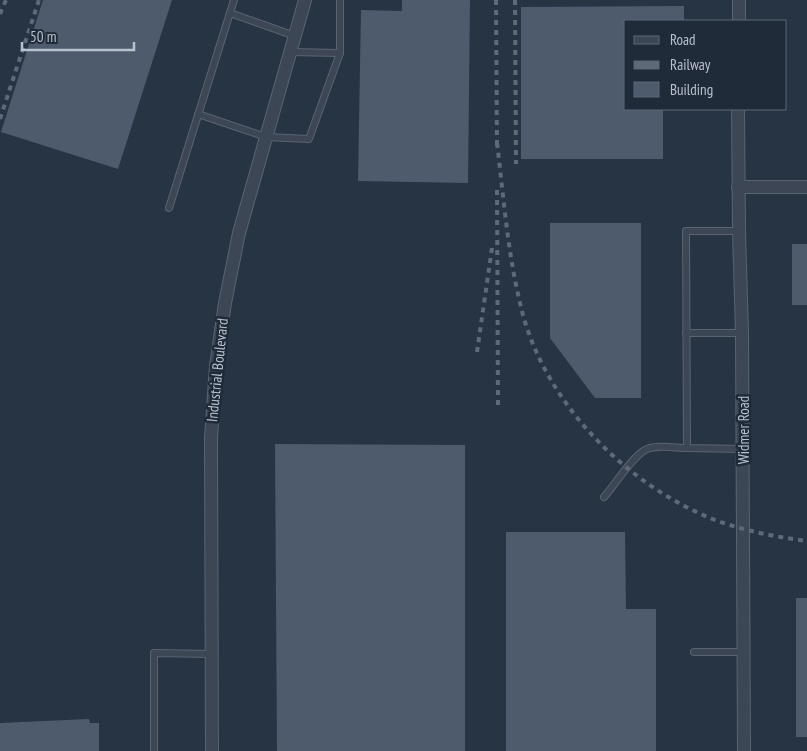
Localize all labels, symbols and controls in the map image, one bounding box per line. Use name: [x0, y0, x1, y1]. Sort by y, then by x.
scale bar: [22, 20, 135, 52]
legend: [624, 20, 787, 110]
text: 50 m: [30, 27, 56, 46]
text: Road: [670, 30, 696, 49]
text: Railway: [670, 55, 711, 74]
text: Building: [670, 80, 713, 99]
street label: Industrial Boulevard: [202, 317, 232, 423]
street label: Widmer Road: [734, 396, 753, 464]

